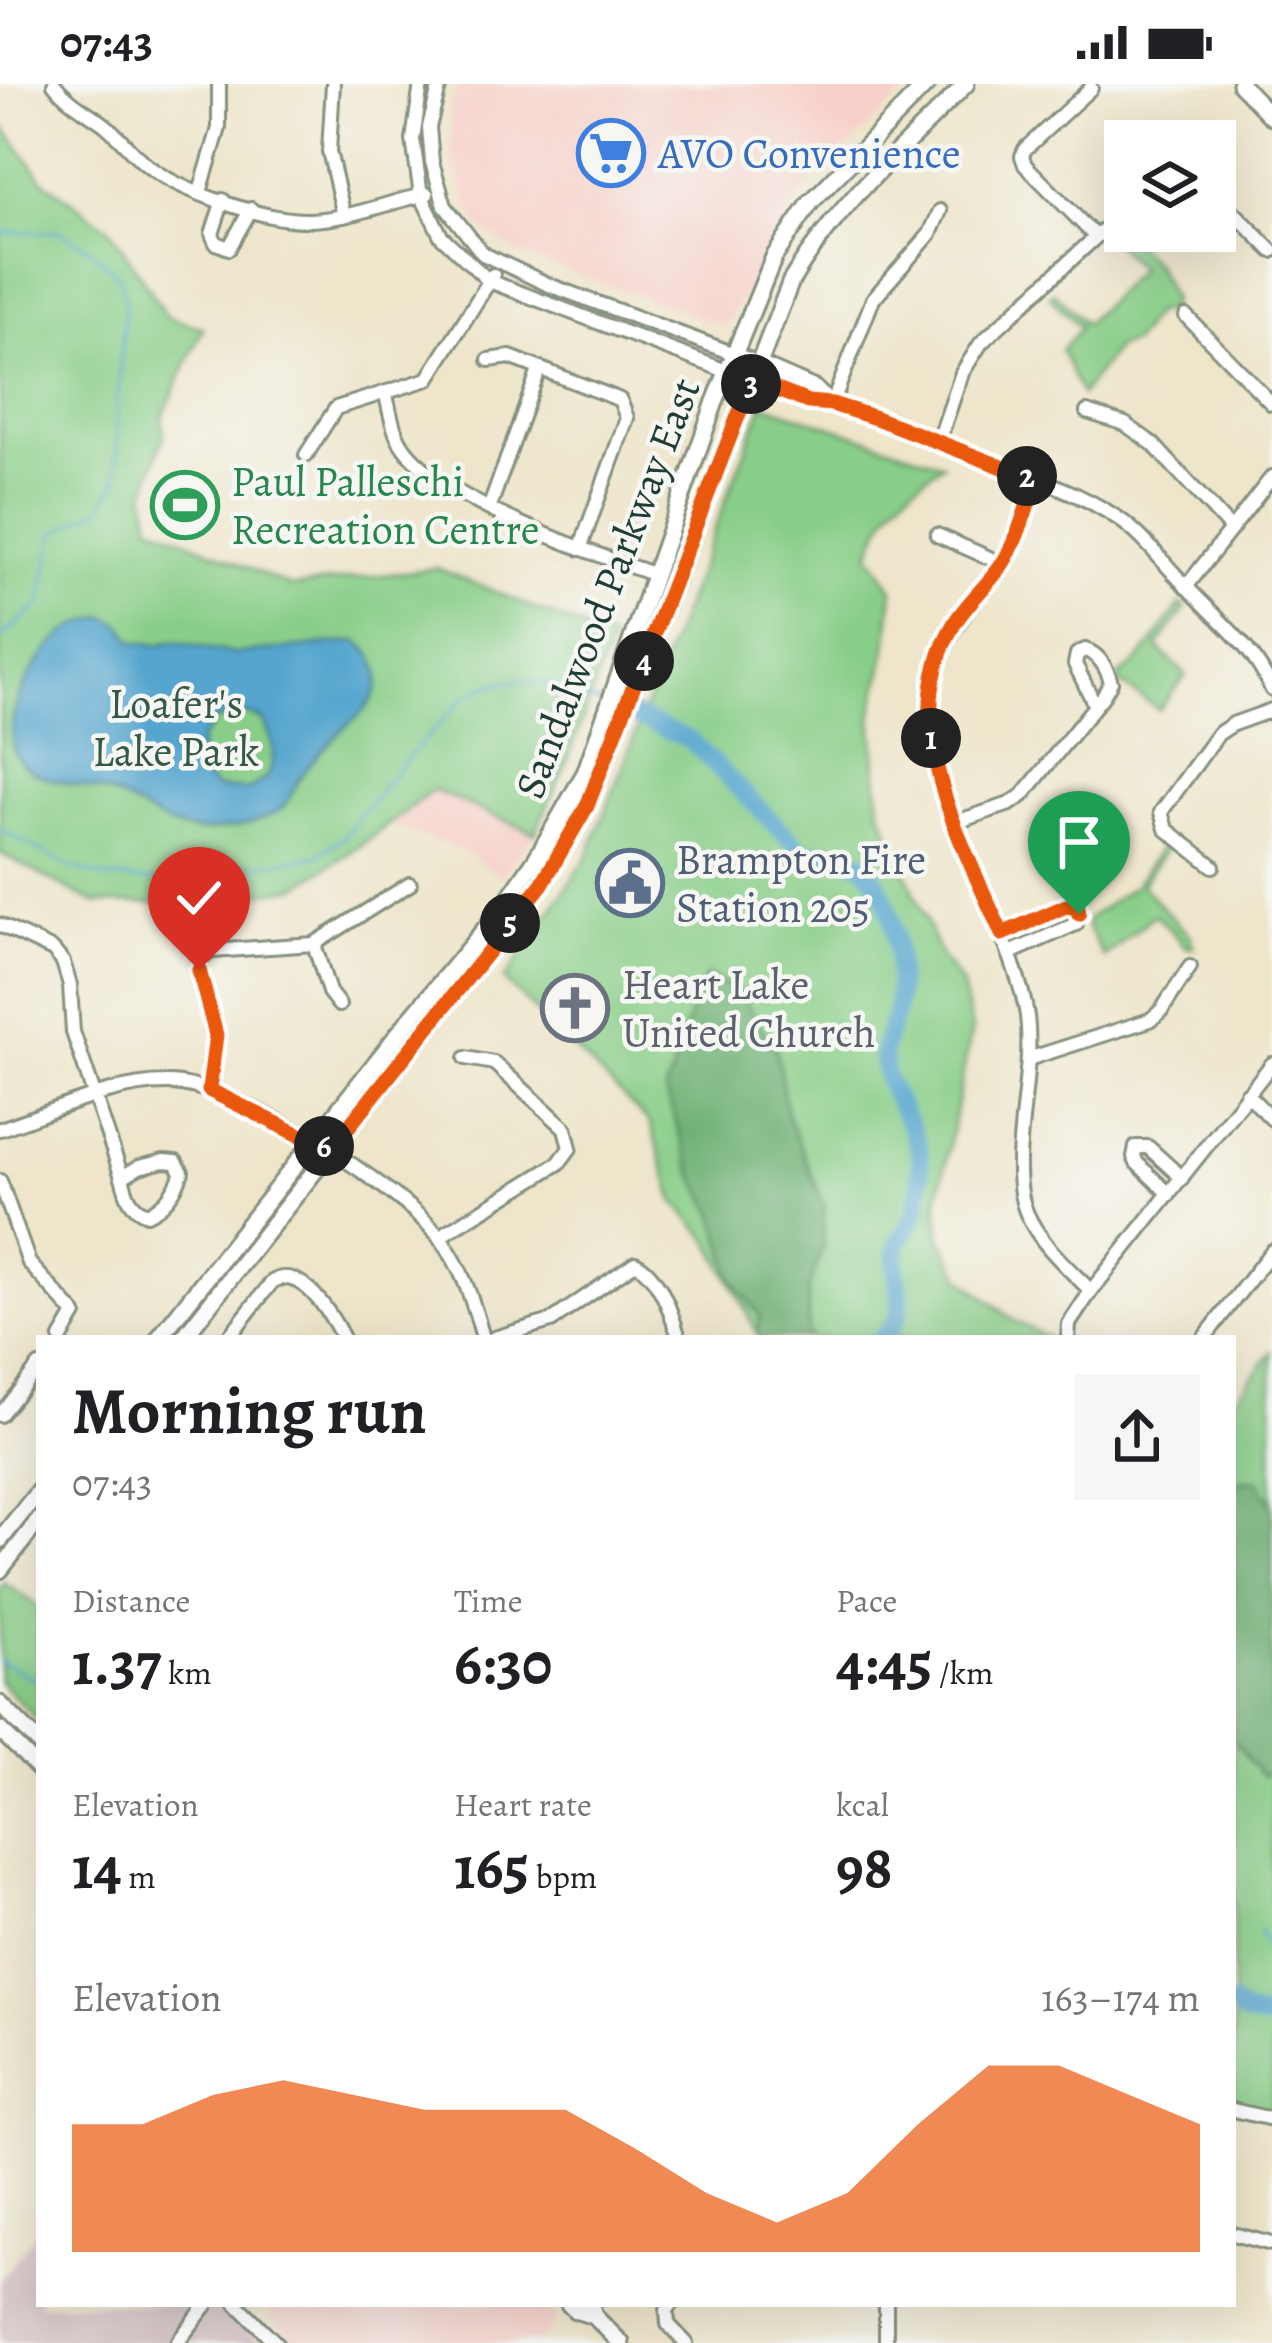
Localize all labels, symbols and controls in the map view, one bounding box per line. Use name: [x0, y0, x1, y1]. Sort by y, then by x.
text: 07:43: [60, 11, 153, 73]
supermarket icon: AVO Convenience: [576, 118, 646, 188]
map controls: [1104, 120, 1236, 252]
button: layers: [1104, 120, 1236, 252]
place label: AVO Convenience: [657, 125, 961, 182]
pin: 3: [721, 354, 781, 414]
text: 3: [744, 361, 758, 406]
street label: Sandalwood Parkway East: [500, 370, 714, 806]
pin: 2: [997, 446, 1057, 506]
place label: Paul Palleschi Recreation Centre: [231, 453, 540, 558]
text: 2: [1019, 453, 1035, 498]
sports icon: Paul Palleschi Recreation Centre: [150, 470, 220, 540]
pin: 4: [614, 631, 674, 691]
text: 4: [636, 638, 652, 683]
park label: Loafer's Lake Park: [93, 675, 260, 780]
pin: 1: [901, 708, 961, 768]
text: 1: [925, 715, 937, 760]
pin: [1028, 791, 1130, 914]
icon: arrive: [1046, 809, 1112, 875]
place label: Brampton Fire Station 205: [676, 831, 926, 936]
pin: [148, 847, 250, 970]
public building icon: Brampton Fire Station 205: [595, 848, 665, 918]
icon: check: [166, 865, 232, 931]
pin: 5: [480, 893, 540, 953]
text: 5: [503, 900, 517, 945]
place label: Heart Lake United Church: [622, 956, 876, 1061]
church icon: Heart Lake United Church: [540, 973, 610, 1043]
pin: 6: [294, 1116, 354, 1176]
text: 6: [316, 1123, 332, 1168]
text: Morning run: [72, 1366, 427, 1456]
button: share: [1074, 1374, 1200, 1500]
text: 07:43: [72, 1456, 152, 1509]
text: Distance: [72, 1578, 190, 1623]
text: Time: [454, 1578, 523, 1623]
text: Pace: [836, 1578, 897, 1623]
text: 1.37: [72, 1623, 161, 1705]
text: 6:30: [454, 1623, 552, 1705]
text: 4:45: [836, 1623, 932, 1705]
text: km: [161, 1650, 212, 1695]
text: /km: [932, 1650, 994, 1695]
text: Elevation: [72, 1782, 199, 1827]
text: Heart rate: [454, 1782, 592, 1827]
text: kcal: [836, 1782, 889, 1827]
text: 14: [72, 1827, 122, 1909]
text: 165: [454, 1827, 529, 1909]
text: 98: [836, 1827, 893, 1909]
text: m: [122, 1854, 156, 1899]
text: bpm: [529, 1854, 597, 1899]
text: Elevation: [72, 1971, 222, 2024]
text: 163–174 m: [1041, 1971, 1200, 2024]

